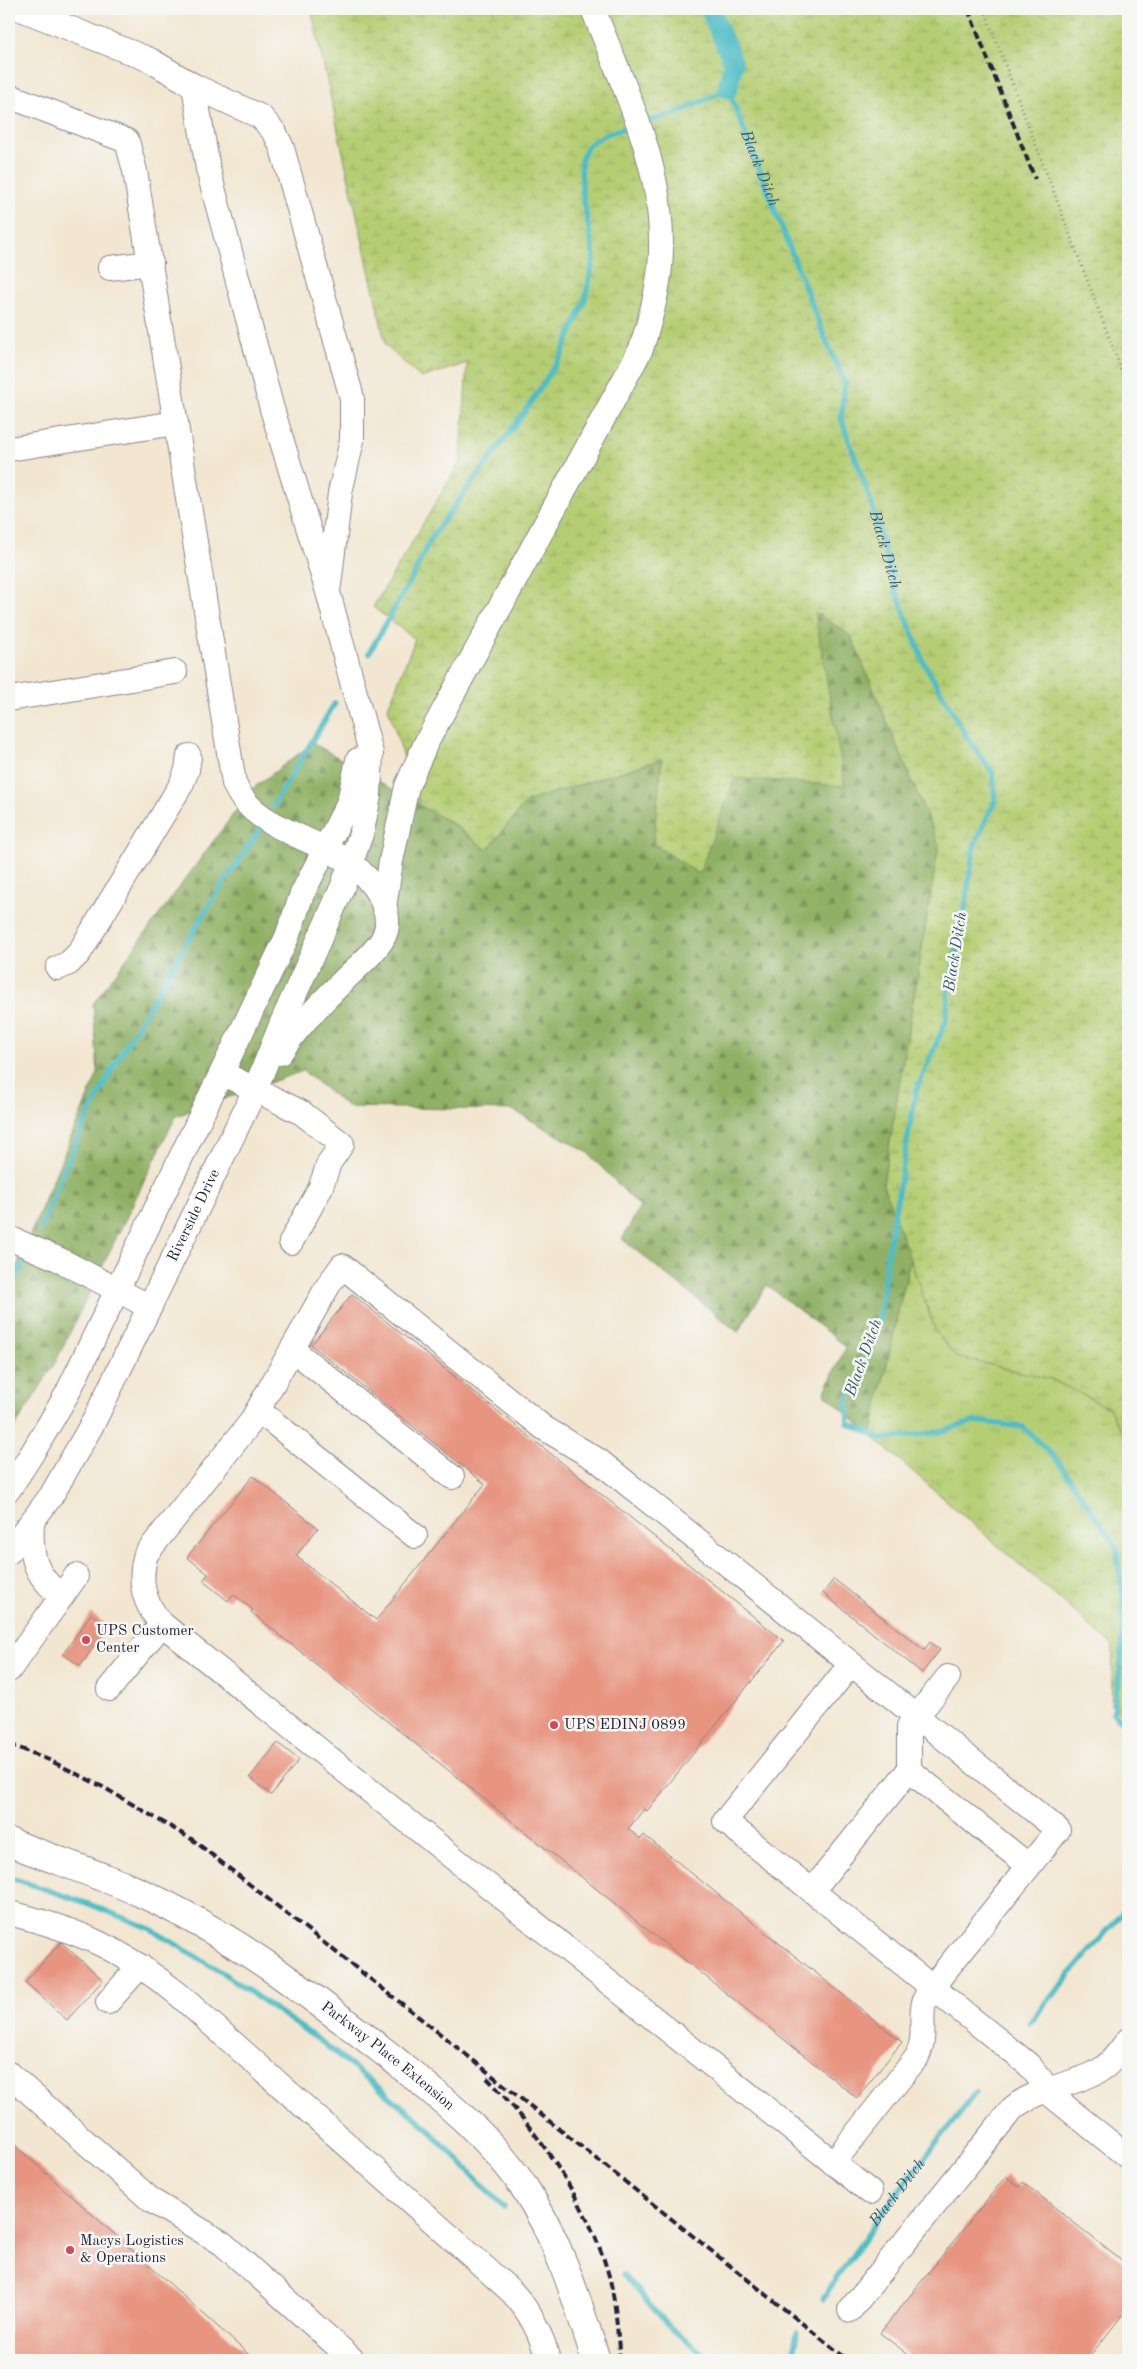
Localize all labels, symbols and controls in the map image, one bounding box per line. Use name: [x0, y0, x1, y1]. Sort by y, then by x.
water label: Black Ditch: [736, 127, 781, 209]
water label: Black Ditch: [865, 508, 903, 591]
water label: Black Ditch: [942, 911, 970, 994]
street label: Riverside Drive: [165, 1167, 223, 1264]
water label: Black Ditch: [842, 1317, 885, 1400]
place label: UPS Customer Center: [96, 1624, 194, 1656]
marker: UPS Customer Center: [80, 1634, 92, 1646]
place label: UPS EDINJ 0899: [564, 1718, 686, 1733]
marker: UPS EDINJ 0899: [548, 1719, 560, 1731]
street label: Parkway Place Extension: [318, 1999, 457, 2114]
water label: Black Ditch: [866, 2156, 929, 2231]
place label: Macys Logistics & Operations: [80, 2234, 184, 2266]
marker: Macys Logistics & Operations: [64, 2244, 76, 2256]

